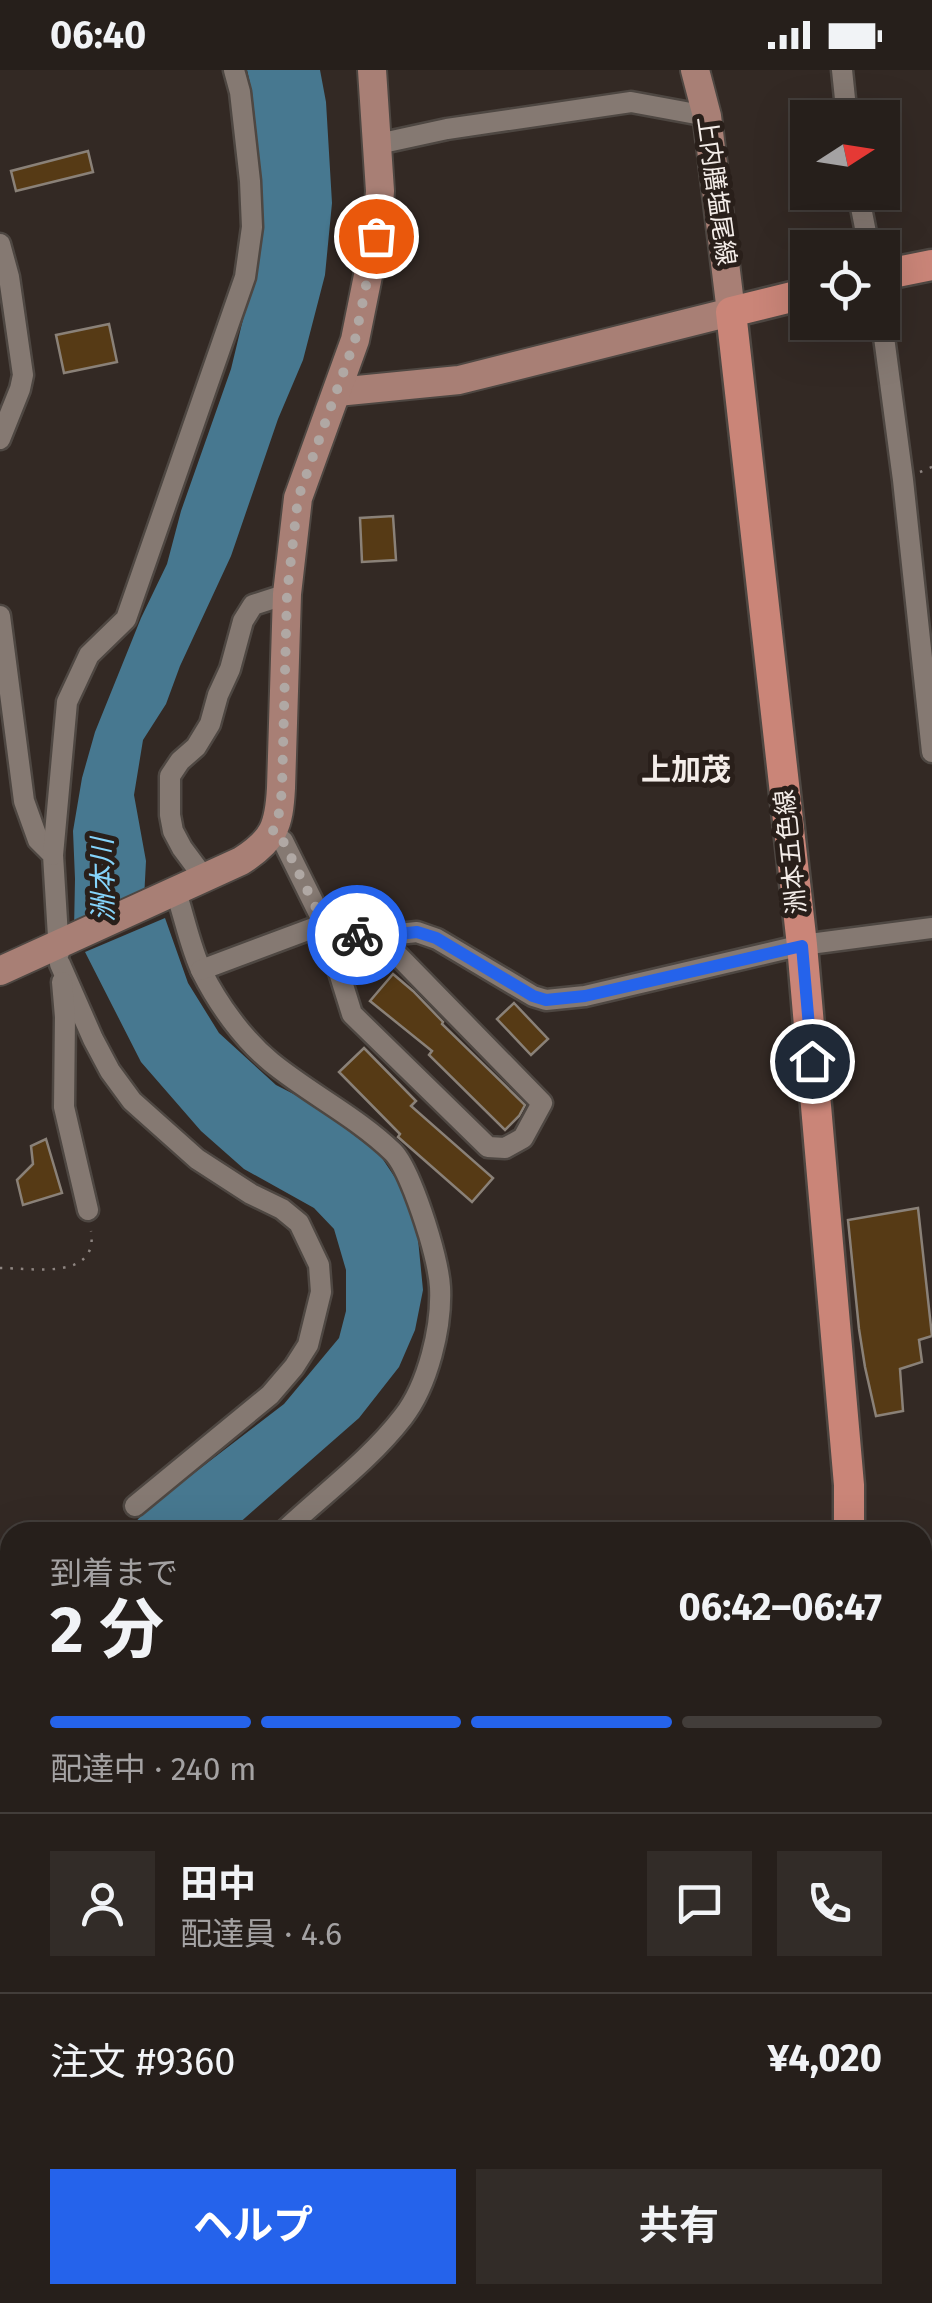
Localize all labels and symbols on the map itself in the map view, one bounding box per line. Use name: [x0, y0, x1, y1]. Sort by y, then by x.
north arrow: [790, 100, 900, 210]
street label: 上内膳塩尾線: [691, 115, 741, 267]
pin: [334, 194, 419, 279]
district label: 上加茂: [641, 752, 731, 788]
street label: 洲本五色線: [770, 788, 812, 916]
water label: 洲本川: [86, 835, 120, 922]
courier: [307, 885, 407, 985]
pin: [770, 1019, 855, 1104]

